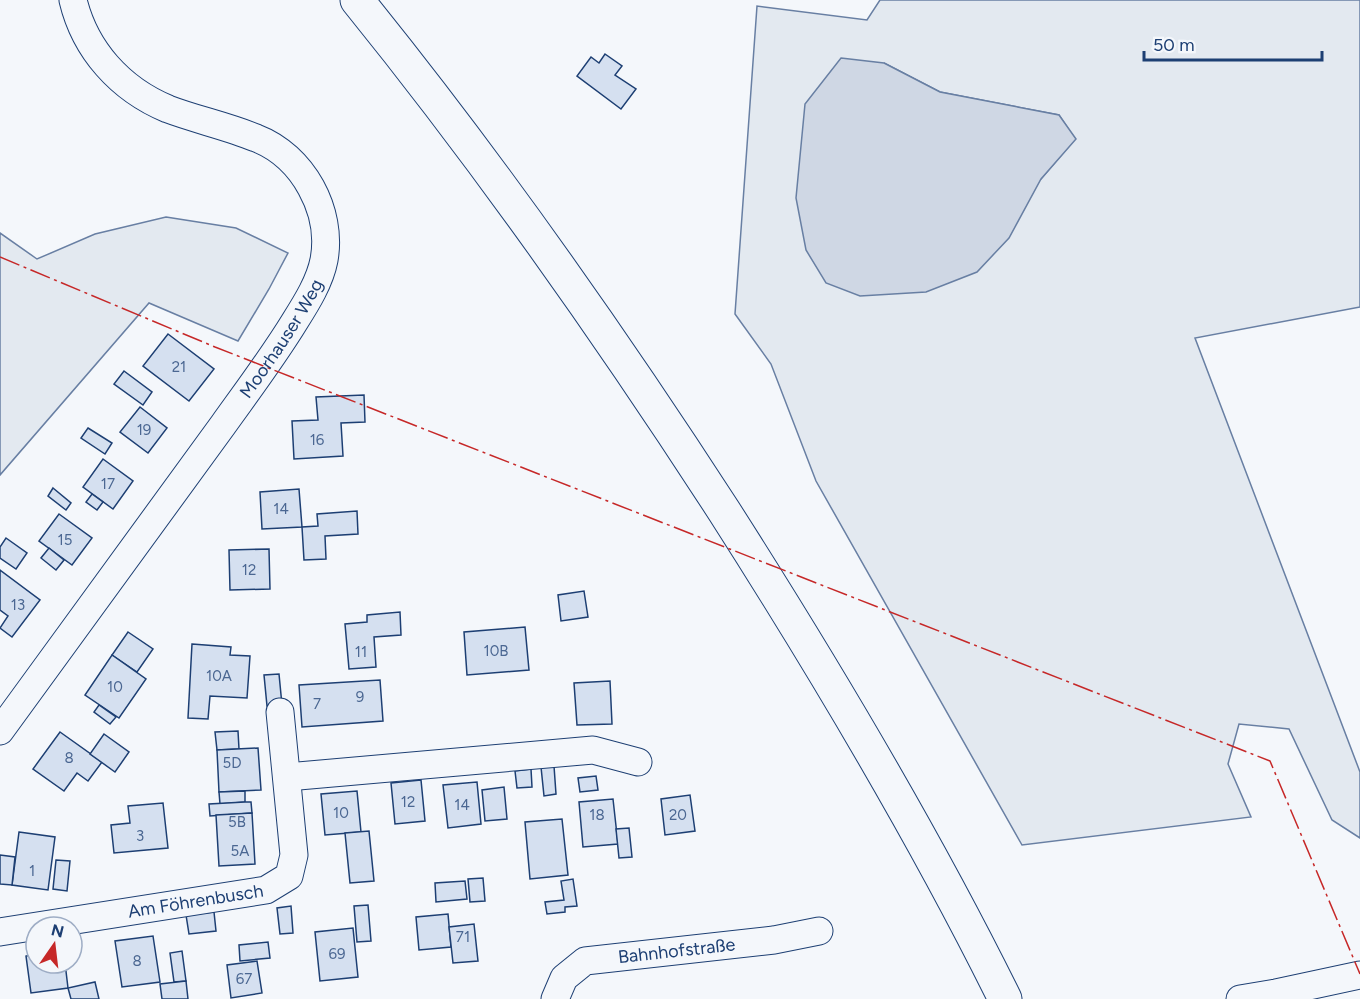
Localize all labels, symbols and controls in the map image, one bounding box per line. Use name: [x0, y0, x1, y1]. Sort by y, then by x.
scale bar: [1144, 24, 1322, 62]
text: 50 m: [1153, 34, 1195, 56]
street label: Moorhauser Weg: [235, 276, 328, 402]
house number: 21: [172, 358, 186, 376]
house number: 19: [137, 421, 151, 439]
house number: 16: [310, 431, 325, 449]
house number: 17: [101, 475, 115, 493]
house number: 14: [273, 500, 289, 518]
house number: 15: [58, 531, 72, 549]
house number: 12: [242, 561, 256, 579]
house number: 13: [11, 596, 25, 614]
house number: 10B: [484, 642, 508, 660]
house number: 11: [355, 643, 367, 661]
house number: 10A: [206, 667, 232, 685]
house number: 10: [107, 678, 123, 696]
house number: 9: [356, 688, 364, 706]
house number: 7: [313, 695, 321, 713]
house number: 8: [64, 749, 74, 767]
house number: 5D: [223, 754, 241, 772]
house number: 12: [401, 793, 415, 811]
house number: 14: [454, 796, 470, 814]
house number: 10: [333, 804, 349, 822]
house number: 18: [589, 806, 605, 824]
house number: 20: [669, 806, 687, 824]
house number: 5B: [228, 813, 246, 831]
house number: 3: [136, 827, 144, 845]
house number: 5A: [231, 842, 249, 860]
house number: 1: [29, 862, 35, 880]
street label: Am Föhrenbusch: [126, 880, 265, 923]
north arrow: [24, 915, 84, 975]
text: N: [49, 920, 66, 942]
house number: 71: [456, 928, 470, 946]
street label: Bahnhofstraße: [617, 933, 737, 968]
house number: 69: [329, 945, 345, 963]
house number: 8: [132, 952, 142, 970]
house number: 67: [236, 970, 252, 988]

